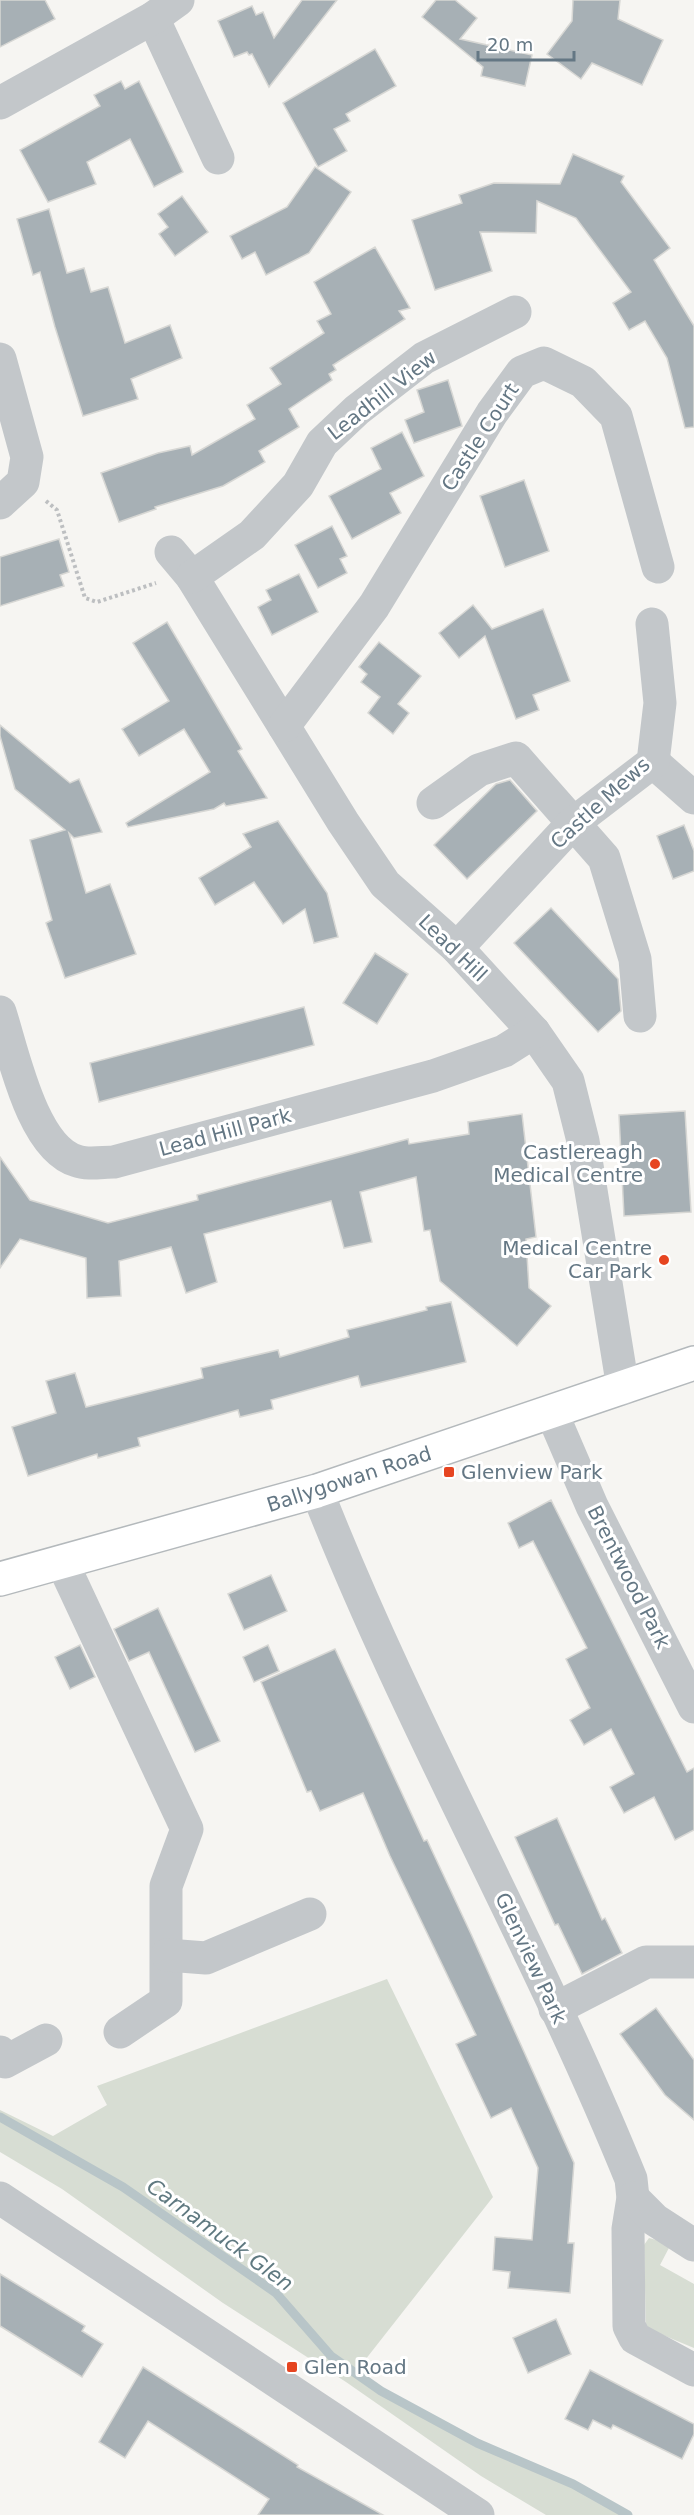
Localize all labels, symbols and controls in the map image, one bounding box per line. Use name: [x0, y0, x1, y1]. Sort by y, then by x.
scale bar: [478, 24, 574, 62]
text: 20 m: [487, 34, 533, 55]
street label: Leadhill View: [323, 345, 441, 445]
street label: Castle Court: [436, 378, 524, 495]
street label: Castle Mews: [546, 752, 654, 854]
street label: Lead Hill: [414, 909, 492, 987]
street label: Lead Hill Park: [156, 1103, 294, 1161]
place label: Castlereagh Medical Centre: [493, 1140, 643, 1187]
marker: Castlereagh Medical Centre: [648, 1157, 662, 1171]
place label: Medical Centre Car Park: [502, 1236, 652, 1283]
marker: Medical Centre Car Park: [657, 1253, 671, 1267]
street label: Ballygowan Road: [264, 1441, 434, 1517]
place label: Glenview Park: [461, 1460, 603, 1484]
marker: Glenview Park: [442, 1465, 456, 1479]
street label: Brentwood Park: [583, 1501, 676, 1653]
street label: Glenview Park: [490, 1889, 572, 2028]
water label: Carnamuck Glen: [142, 2174, 298, 2296]
place label: Glen Road: [304, 2355, 407, 2379]
marker: Glen Road: [285, 2360, 299, 2374]

